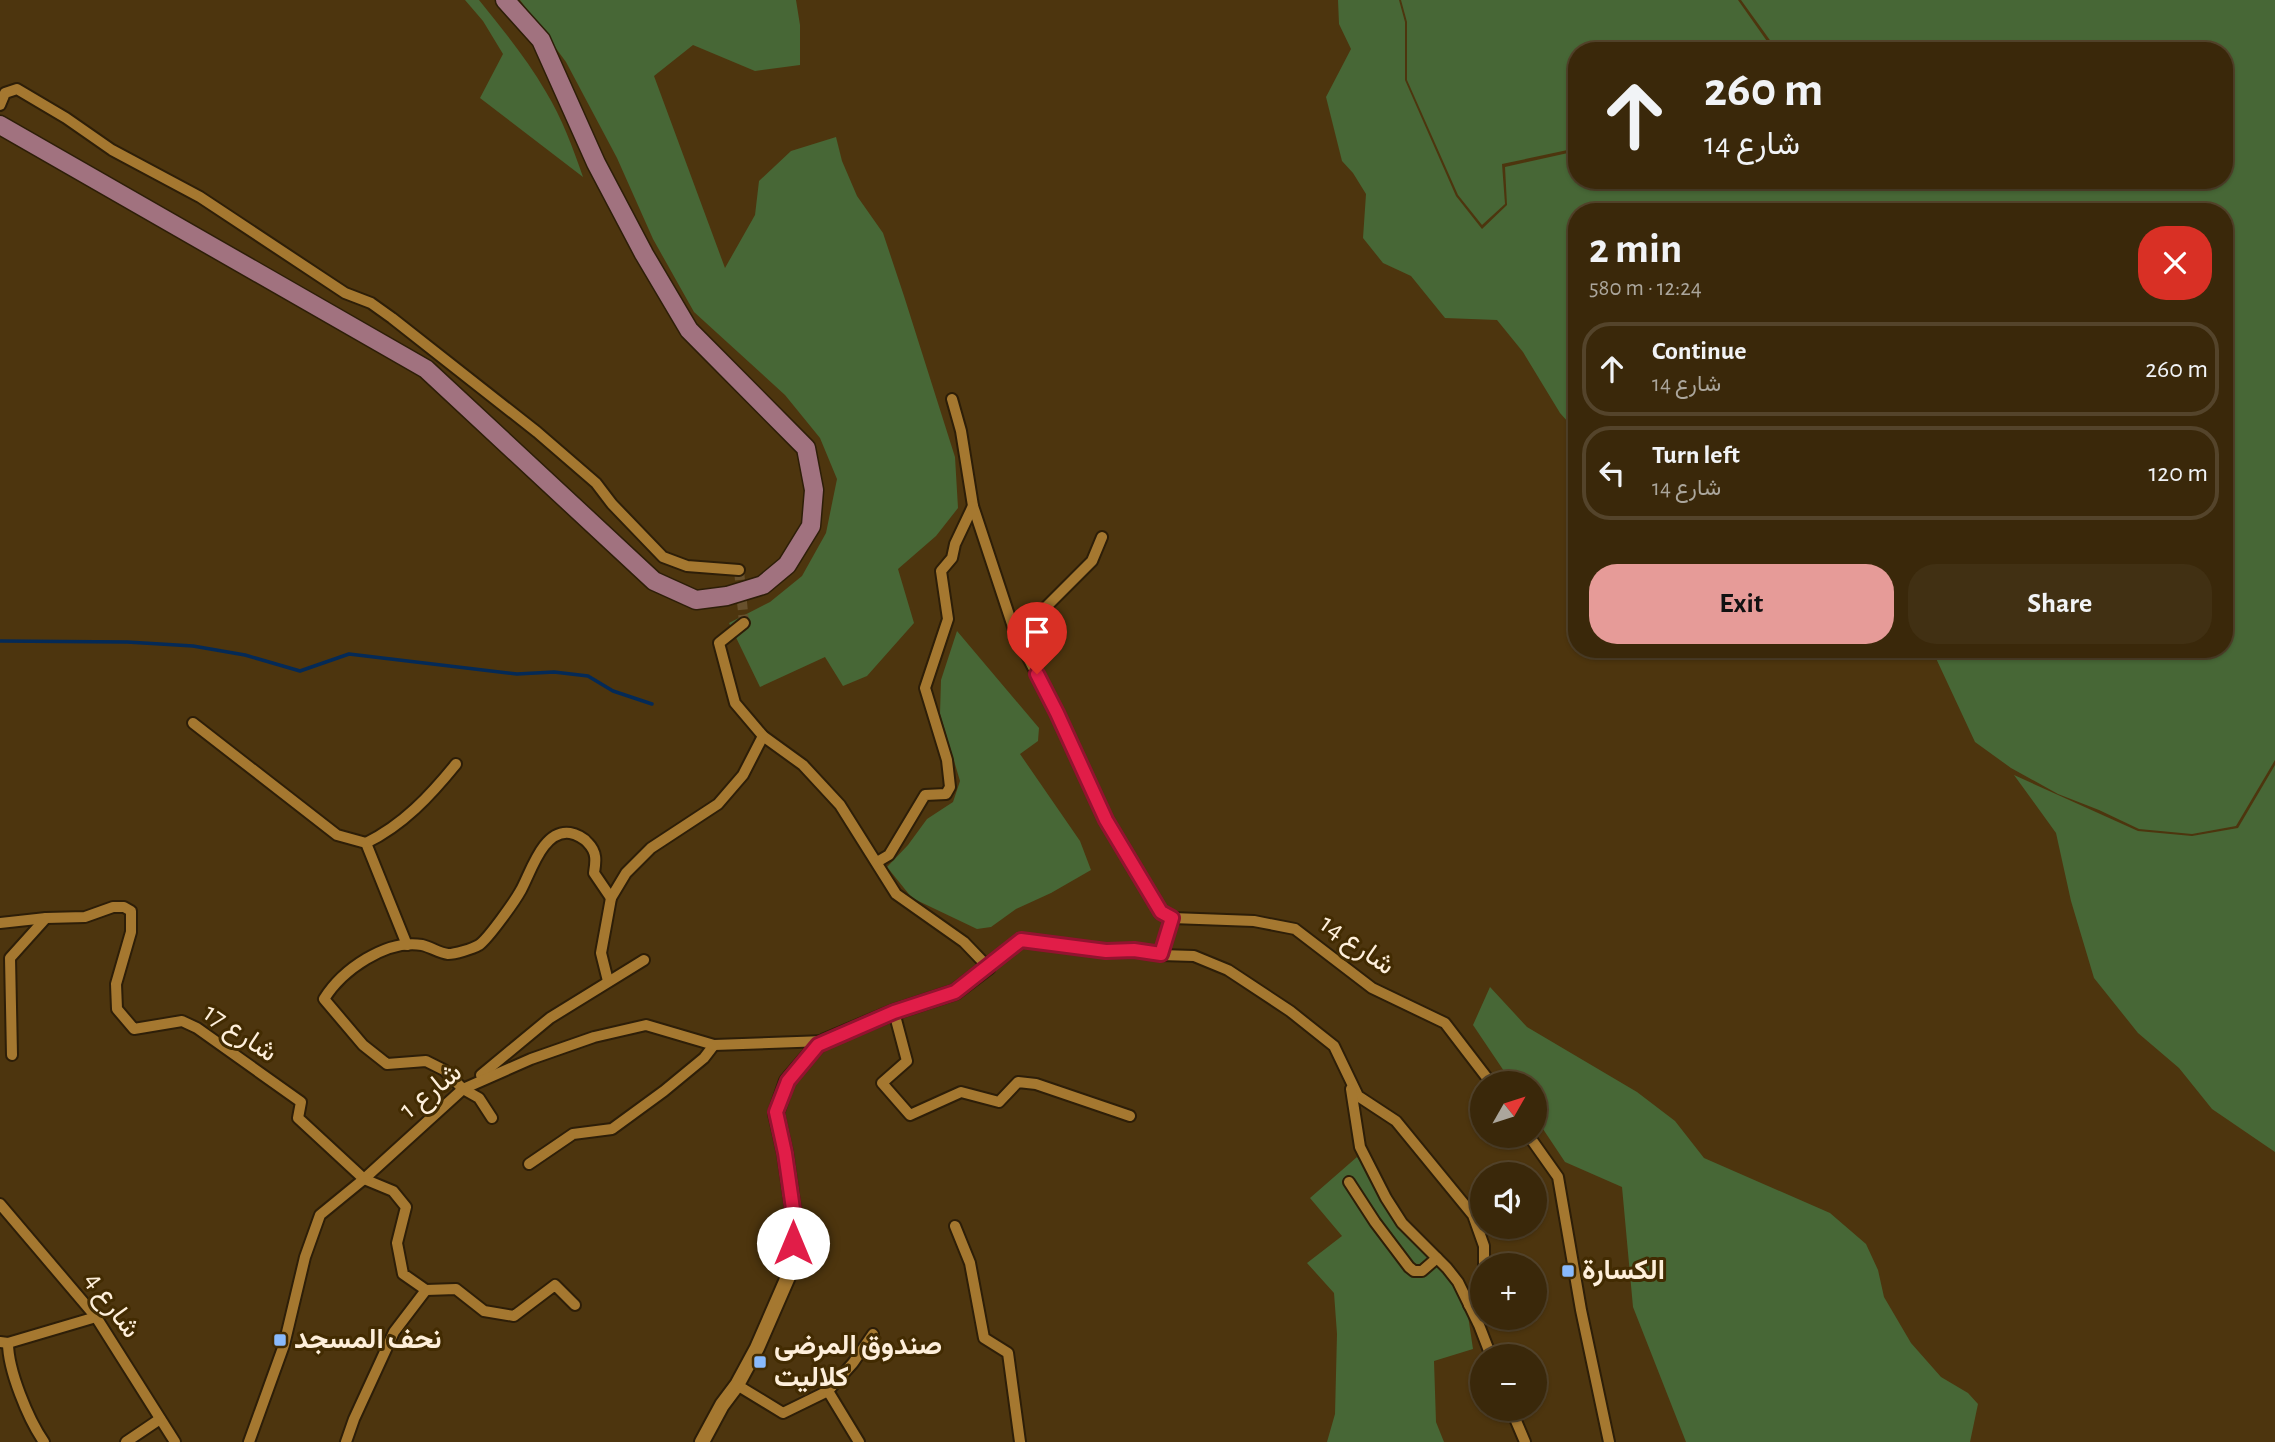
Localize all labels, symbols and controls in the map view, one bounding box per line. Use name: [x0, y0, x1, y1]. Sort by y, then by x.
text: 260 m: [1704, 66, 1823, 115]
icon: ahead: [1589, 70, 1680, 161]
text: شارع 14: [1704, 128, 1800, 160]
button: close: [2138, 226, 2212, 300]
text: 2 min: [1589, 228, 1682, 270]
text: 580 m · 12:24: [1589, 277, 1702, 300]
text: Continue: [1652, 338, 1747, 364]
icon: ahead: [1593, 350, 1631, 388]
text: 260 m: [2145, 356, 2208, 382]
text: شارع 14: [1652, 373, 1721, 396]
text: Turn left: [1652, 442, 1740, 468]
icon: left: [1593, 454, 1631, 492]
text: 120 m: [2148, 460, 2208, 486]
text: شارع 14: [1652, 477, 1721, 500]
button: Exit: [1589, 564, 1894, 644]
button: Share: [1908, 564, 2212, 644]
pin: [1007, 602, 1067, 674]
icon: arrive: [1018, 613, 1056, 651]
street label: شارع 14: [1313, 909, 1399, 983]
street label: شارع 17: [196, 998, 282, 1070]
street label: شارع 1: [395, 1058, 469, 1126]
north arrow: [1470, 1071, 1547, 1148]
map controls: [1470, 1071, 1547, 1421]
button: sound: [1470, 1162, 1547, 1239]
position arrow: [756, 1206, 830, 1280]
button: +: [1470, 1253, 1547, 1330]
place label: الكسارة: [1582, 1257, 1665, 1287]
marker: الكسارة: [1560, 1263, 1576, 1279]
street label: شارع 4: [76, 1267, 145, 1345]
place label: نحف المسجد: [294, 1326, 442, 1355]
marker: نحف المسجد: [272, 1332, 288, 1348]
place label: صندوق المرضى كلاليت: [774, 1332, 942, 1393]
button: −: [1470, 1344, 1547, 1421]
marker: صندوق المرضى كلاليت: [752, 1354, 768, 1370]

